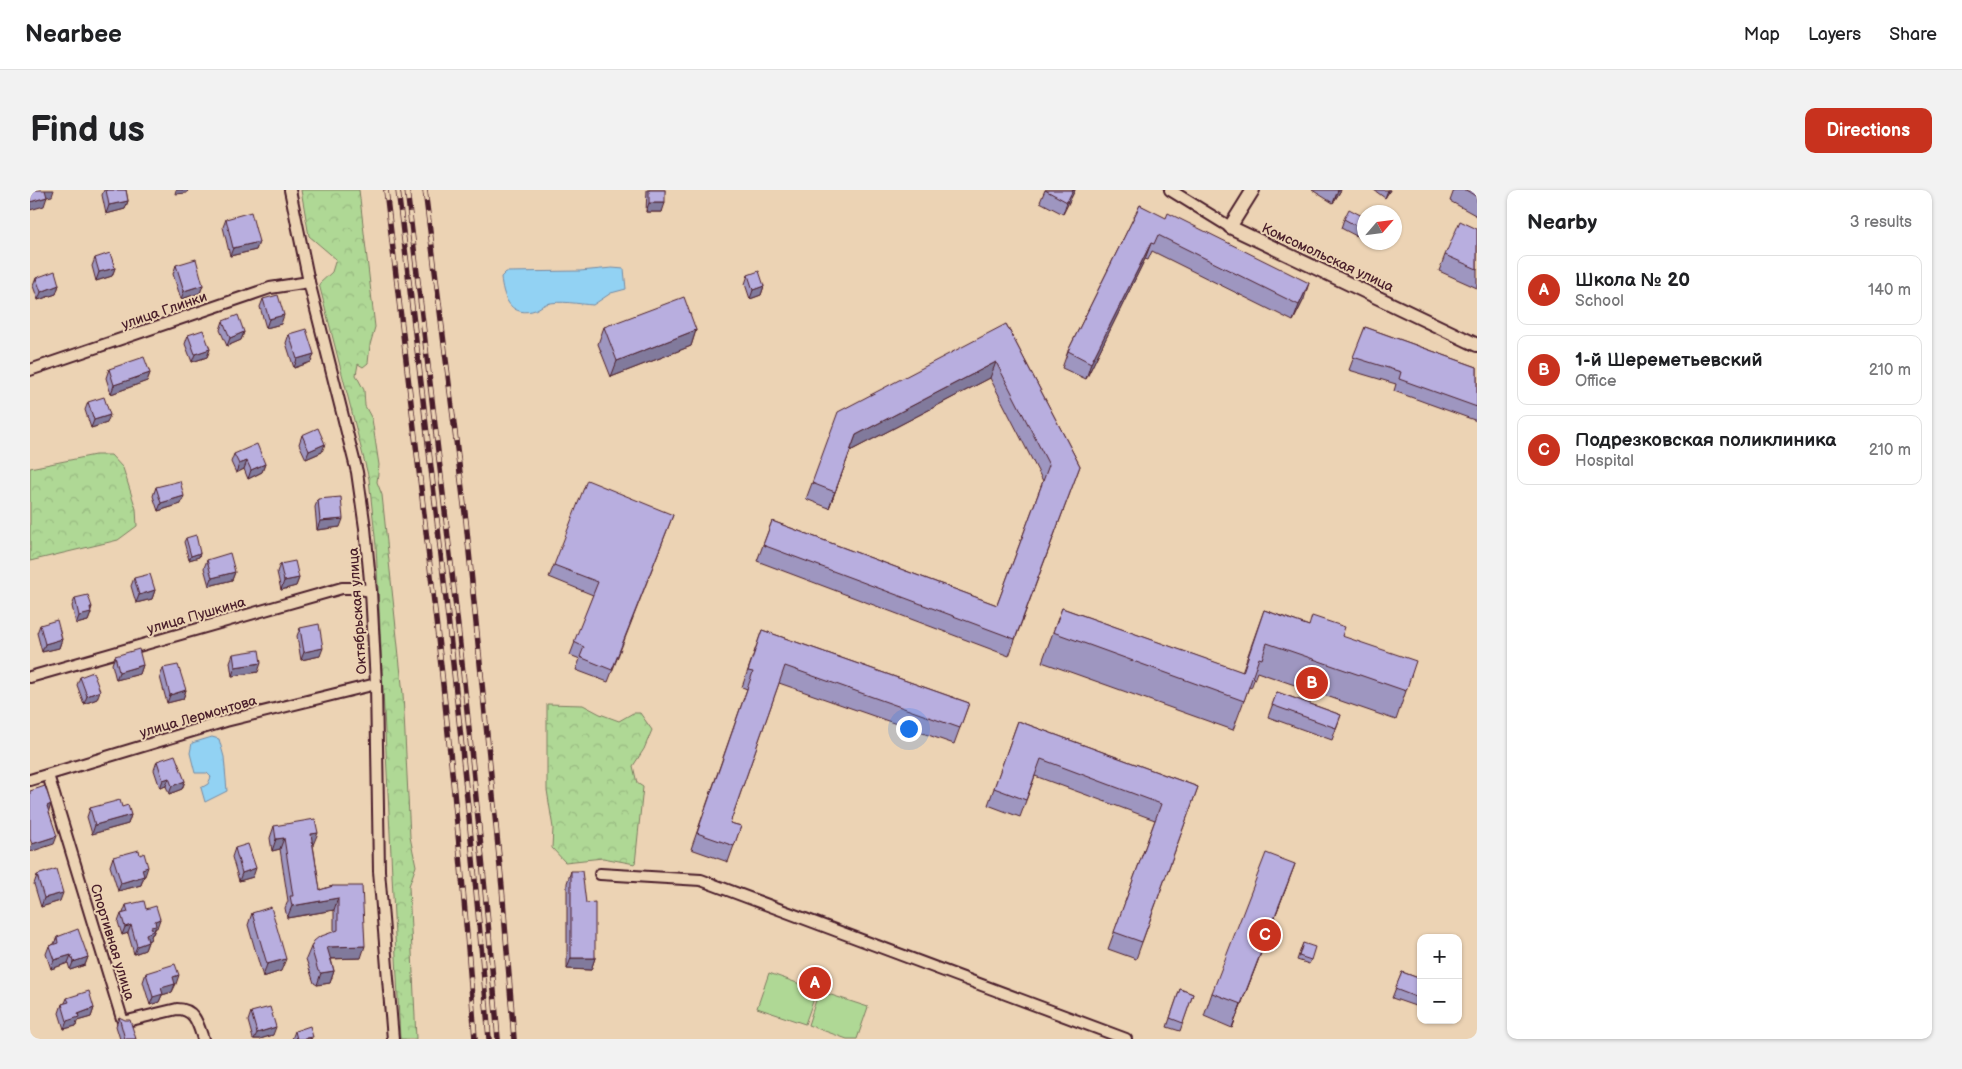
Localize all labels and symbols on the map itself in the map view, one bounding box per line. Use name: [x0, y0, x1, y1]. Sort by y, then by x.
north arrow: [1357, 205, 1402, 250]
street label: Комсомольская улица: [1259, 219, 1397, 296]
street label: улица Глинки: [119, 288, 209, 333]
street label: Октябрьская улица: [345, 546, 370, 675]
street label: улица Пушкина: [145, 593, 248, 638]
pin: B: [1296, 664, 1328, 702]
street label: улица Лермонтова: [138, 691, 259, 741]
your location: [896, 716, 922, 742]
street label: Спортивная улица: [87, 882, 138, 1003]
pin: C: [1249, 916, 1281, 954]
pin: A: [799, 964, 831, 1002]

